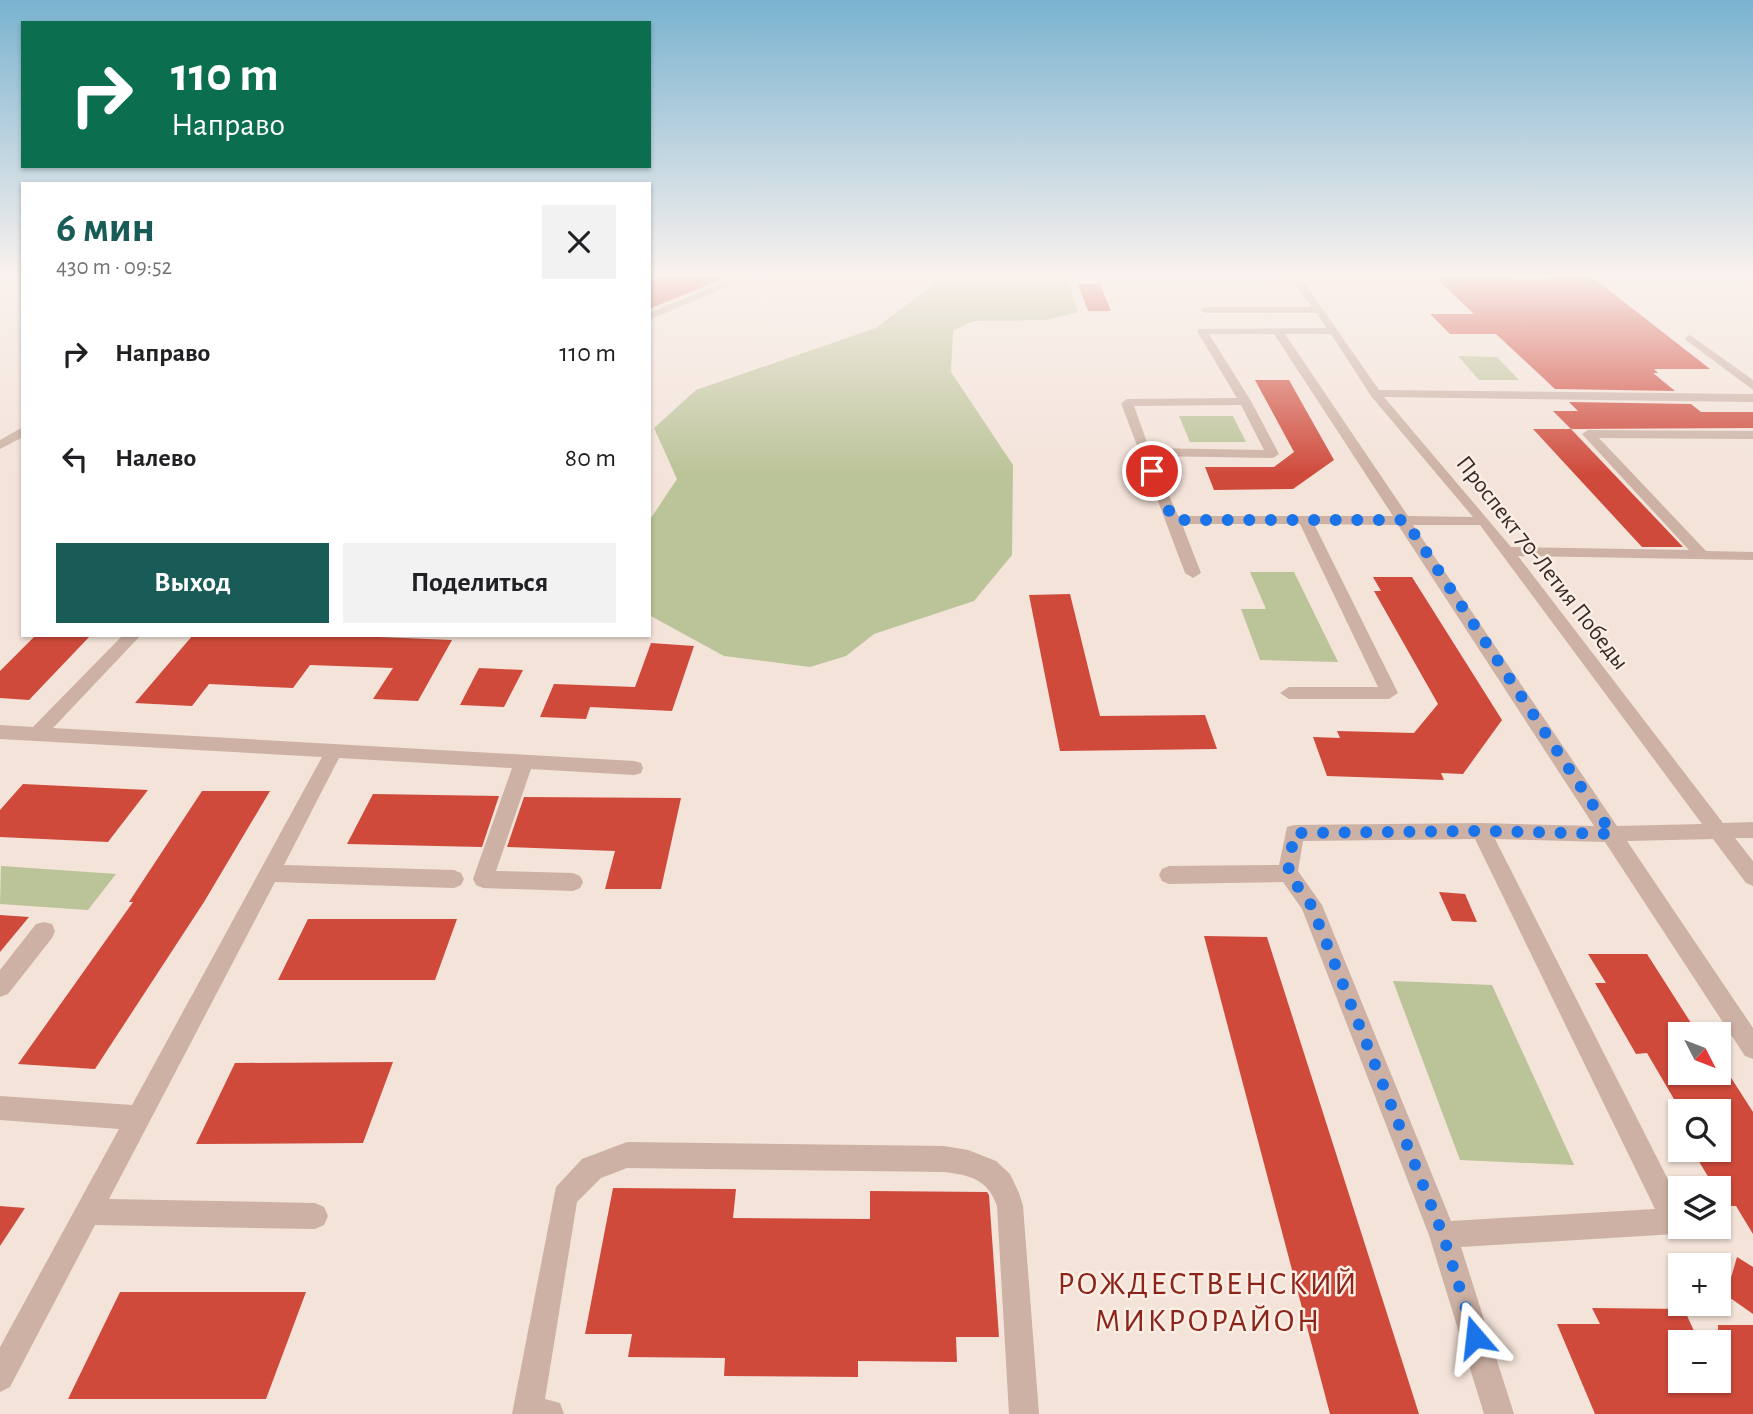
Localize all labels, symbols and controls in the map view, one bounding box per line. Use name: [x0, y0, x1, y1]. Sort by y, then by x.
icon: right: [56, 49, 147, 140]
text: 110 m: [171, 51, 279, 100]
text: Направо: [171, 109, 285, 141]
button: close: [542, 205, 616, 279]
text: 6 мин: [56, 207, 155, 249]
text: 430 m · 09:52: [56, 256, 172, 279]
icon: right: [56, 335, 94, 373]
text: Направо: [115, 340, 210, 366]
text: 110 m: [559, 340, 616, 366]
icon: left: [56, 440, 94, 478]
pin: [1122, 441, 1182, 501]
text: Налево: [115, 445, 196, 471]
text: 80 m: [565, 445, 616, 471]
icon: arrive: [1133, 452, 1171, 490]
street label: Проспект 70-Летия Победы: [1451, 452, 1633, 674]
button: Выход: [56, 543, 329, 623]
button: Поделиться: [343, 543, 616, 623]
north arrow: [1668, 1022, 1731, 1085]
map controls: [1668, 1022, 1731, 1393]
button: search: [1668, 1099, 1731, 1162]
button: layers: [1668, 1176, 1731, 1239]
button: +: [1668, 1253, 1731, 1316]
district label: РОЖДЕСТВЕНСКИЙ МИКРОРАЙОН: [1057, 1268, 1359, 1337]
position arrow: [1438, 1300, 1512, 1374]
button: −: [1668, 1330, 1731, 1393]

